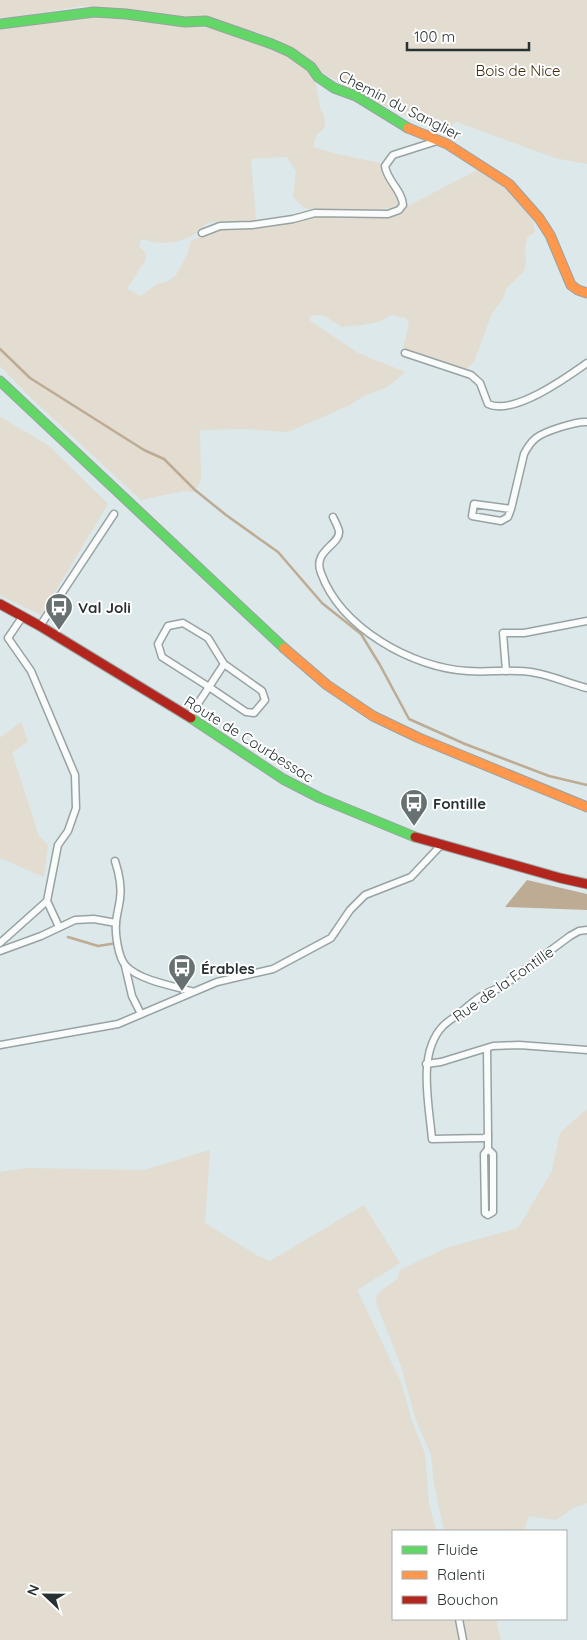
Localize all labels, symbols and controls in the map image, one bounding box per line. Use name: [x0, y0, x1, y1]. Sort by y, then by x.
scale bar: [407, 20, 530, 52]
text: 100 m: [414, 27, 455, 46]
park label: Bois de Nice: [475, 61, 561, 80]
street label: Chemin du Sanglier: [336, 66, 465, 144]
bus stop icon: Val Joli: [44, 592, 74, 631]
place label: Val Joli: [78, 598, 131, 617]
street label: Route de Courbessac: [181, 692, 317, 787]
bus stop icon: Fontille: [399, 788, 429, 827]
place label: Fontille: [433, 794, 486, 813]
street label: Rue de la Fontille: [449, 942, 557, 1026]
bus stop icon: Érables: [167, 953, 197, 992]
place label: Érables: [201, 959, 255, 978]
legend: [392, 1530, 567, 1620]
text: Fluide: [437, 1540, 478, 1559]
text: Ralenti: [437, 1565, 485, 1584]
north arrow: [20, 1570, 70, 1620]
text: N: [23, 1582, 43, 1598]
text: Bouchon: [437, 1590, 498, 1609]

